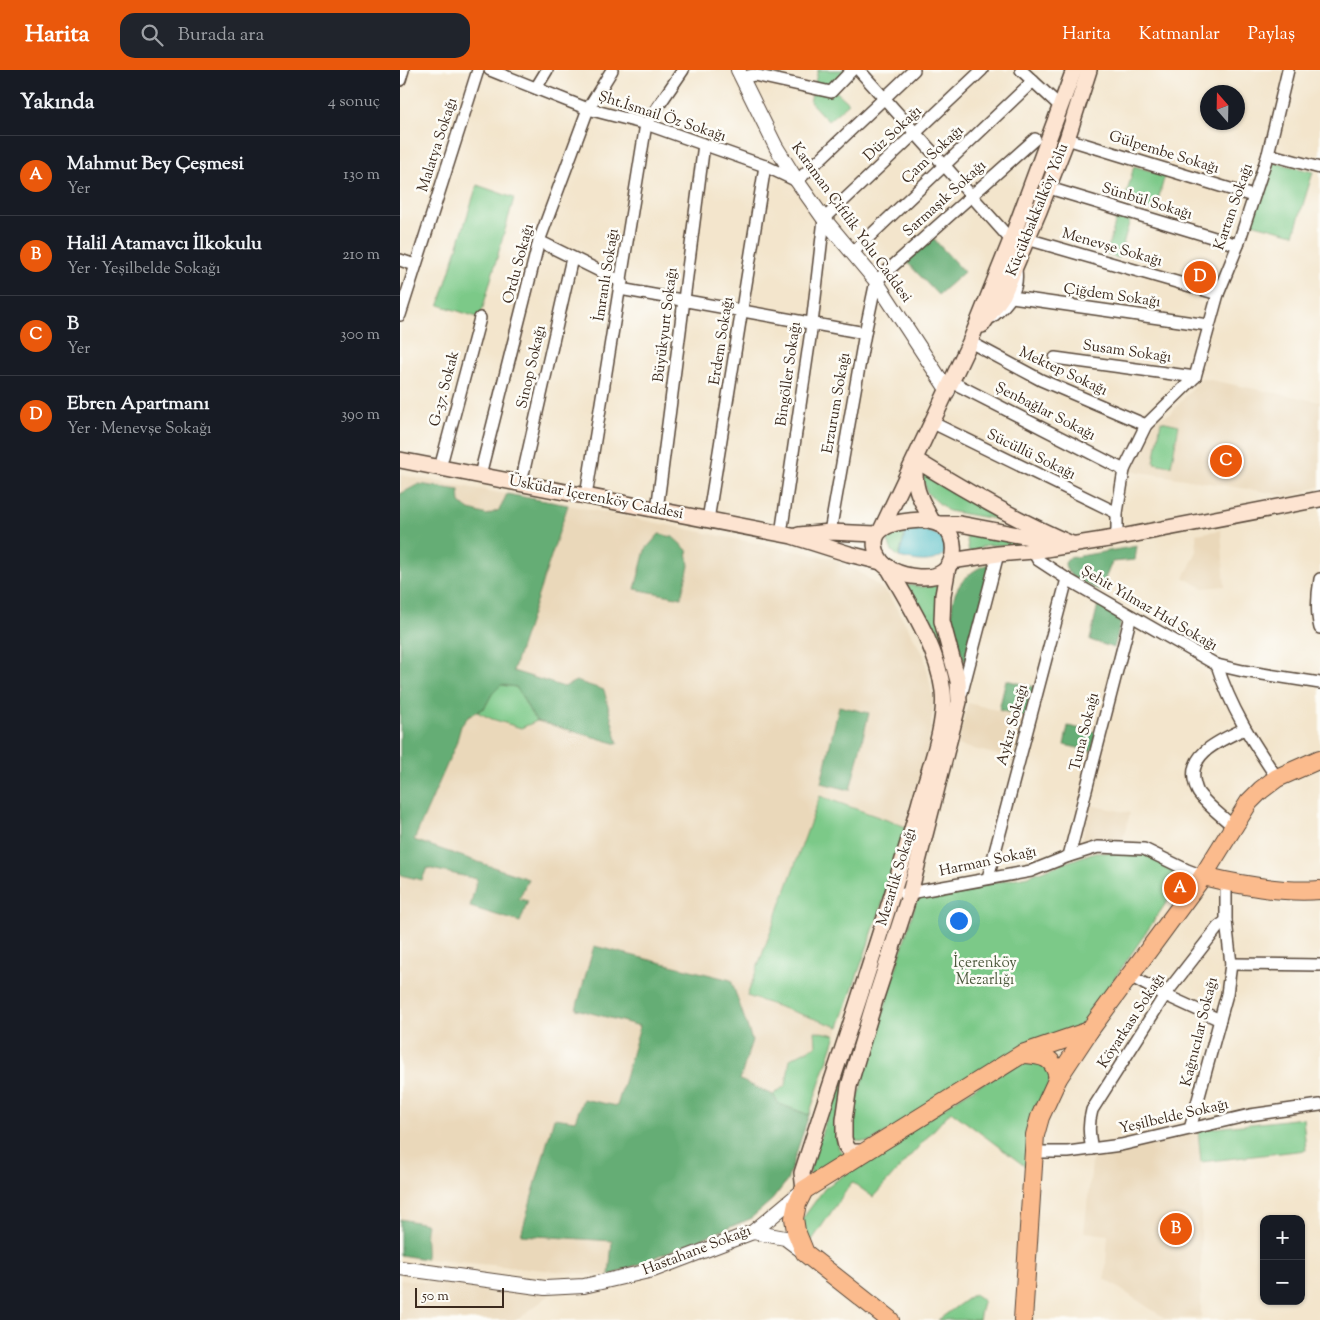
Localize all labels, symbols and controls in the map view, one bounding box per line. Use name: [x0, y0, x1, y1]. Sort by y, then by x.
search box: [120, 13, 470, 58]
text: Harita: [25, 18, 90, 52]
icon: search: [138, 21, 166, 49]
text: Burada ara: [178, 22, 264, 49]
text: Harita: [1062, 22, 1111, 48]
text: Katmanlar: [1139, 22, 1220, 48]
text: Paylaş: [1248, 22, 1295, 48]
street label: Şht.İsmail Öz Sokağı: [595, 85, 729, 148]
north arrow: [1200, 85, 1245, 130]
text: Yakında: [20, 88, 94, 118]
text: 4 sonuç: [328, 91, 380, 114]
street label: Malatya Sokağı: [413, 95, 463, 195]
street label: Düz Sokağı: [859, 101, 927, 167]
street label: Çam Sokağı: [897, 121, 969, 189]
street label: Gülpembe Sokağı: [1106, 126, 1222, 180]
street label: Karaman Çiftlik Yolu Caddesi: [786, 139, 916, 307]
street label: Küçükbakkalköy Yolu: [1002, 140, 1074, 280]
text: Mahmut Bey Çeşmesi: [67, 151, 244, 178]
street label: Sarmaşık Sokağı: [899, 156, 991, 242]
street label: Kartan Sokağı: [1209, 161, 1259, 253]
text: A: [30, 164, 43, 187]
text: 130 m: [343, 164, 380, 187]
text: Yer: [67, 178, 90, 201]
street label: Sünbül Sokağı: [1099, 178, 1195, 226]
street label: Ordu Sokağı: [498, 222, 540, 306]
street label: Menevşe Sokağı: [1059, 224, 1165, 272]
street label: İmranlı Sokağı: [588, 227, 625, 323]
text: Halil Atamavcı İlkokulu: [67, 231, 262, 258]
text: B: [31, 244, 41, 267]
text: 210 m: [342, 244, 380, 267]
text: Yer · Yeşilbelde Sokağı: [67, 258, 220, 281]
pin: D: [1184, 258, 1216, 296]
street label: Büyükyurt Sokağı: [649, 266, 683, 384]
street label: Çiğdem Sokağı: [1062, 279, 1162, 313]
street label: Erdem Sokağı: [705, 295, 739, 387]
text: B: [67, 311, 79, 338]
street label: Bingöller Sokağı: [771, 320, 807, 428]
street label: Sinop Sokağı: [512, 323, 552, 411]
text: C: [30, 324, 42, 347]
text: 300 m: [340, 324, 380, 347]
street label: Susam Sokağı: [1081, 335, 1173, 369]
text: Yer: [67, 338, 90, 361]
street label: Mektep Sokağı: [1015, 342, 1111, 402]
street label: G-37. Sokak: [425, 349, 465, 429]
street label: Erzurum Sokağı: [818, 351, 856, 455]
street label: Şenbağlar Sokağı: [991, 378, 1099, 446]
text: Ebren Apartmanı: [67, 391, 209, 418]
text: D: [30, 404, 42, 427]
text: 390 m: [341, 404, 380, 427]
text: Yer · Menevşe Sokağı: [67, 418, 212, 441]
street label: Sücüllü Sokağı: [983, 424, 1079, 486]
pin: C: [1210, 442, 1242, 480]
street label: Üsküdar İçerenköy Caddesi: [507, 470, 685, 525]
street label: Şehit Yılmaz Hıd Sokağı: [1077, 561, 1221, 657]
street label: Aykız Sokağı: [992, 682, 1034, 768]
street label: Tuna Sokağı: [1065, 690, 1105, 774]
street label: Mezarlık Sokağı: [872, 825, 922, 929]
street label: Harman Sokağı: [937, 841, 1039, 883]
pin: A: [1164, 869, 1196, 907]
your location: [946, 908, 972, 934]
park label: İçerenköy Mezarlığı: [953, 952, 1017, 991]
street label: Köyarkası Sokağı: [1093, 969, 1171, 1073]
street label: Kağnıcılar Sokağı: [1176, 975, 1224, 1089]
street label: Yeşilbelde Sokağı: [1117, 1094, 1231, 1140]
pin: B: [1160, 1210, 1192, 1248]
map controls: [1260, 1215, 1305, 1305]
button: +: [1260, 1215, 1305, 1260]
street label: Hastahane Sokağı: [640, 1221, 754, 1281]
button: −: [1260, 1260, 1305, 1305]
scale bar: [415, 1285, 504, 1308]
text: 50 m: [422, 1287, 449, 1307]

